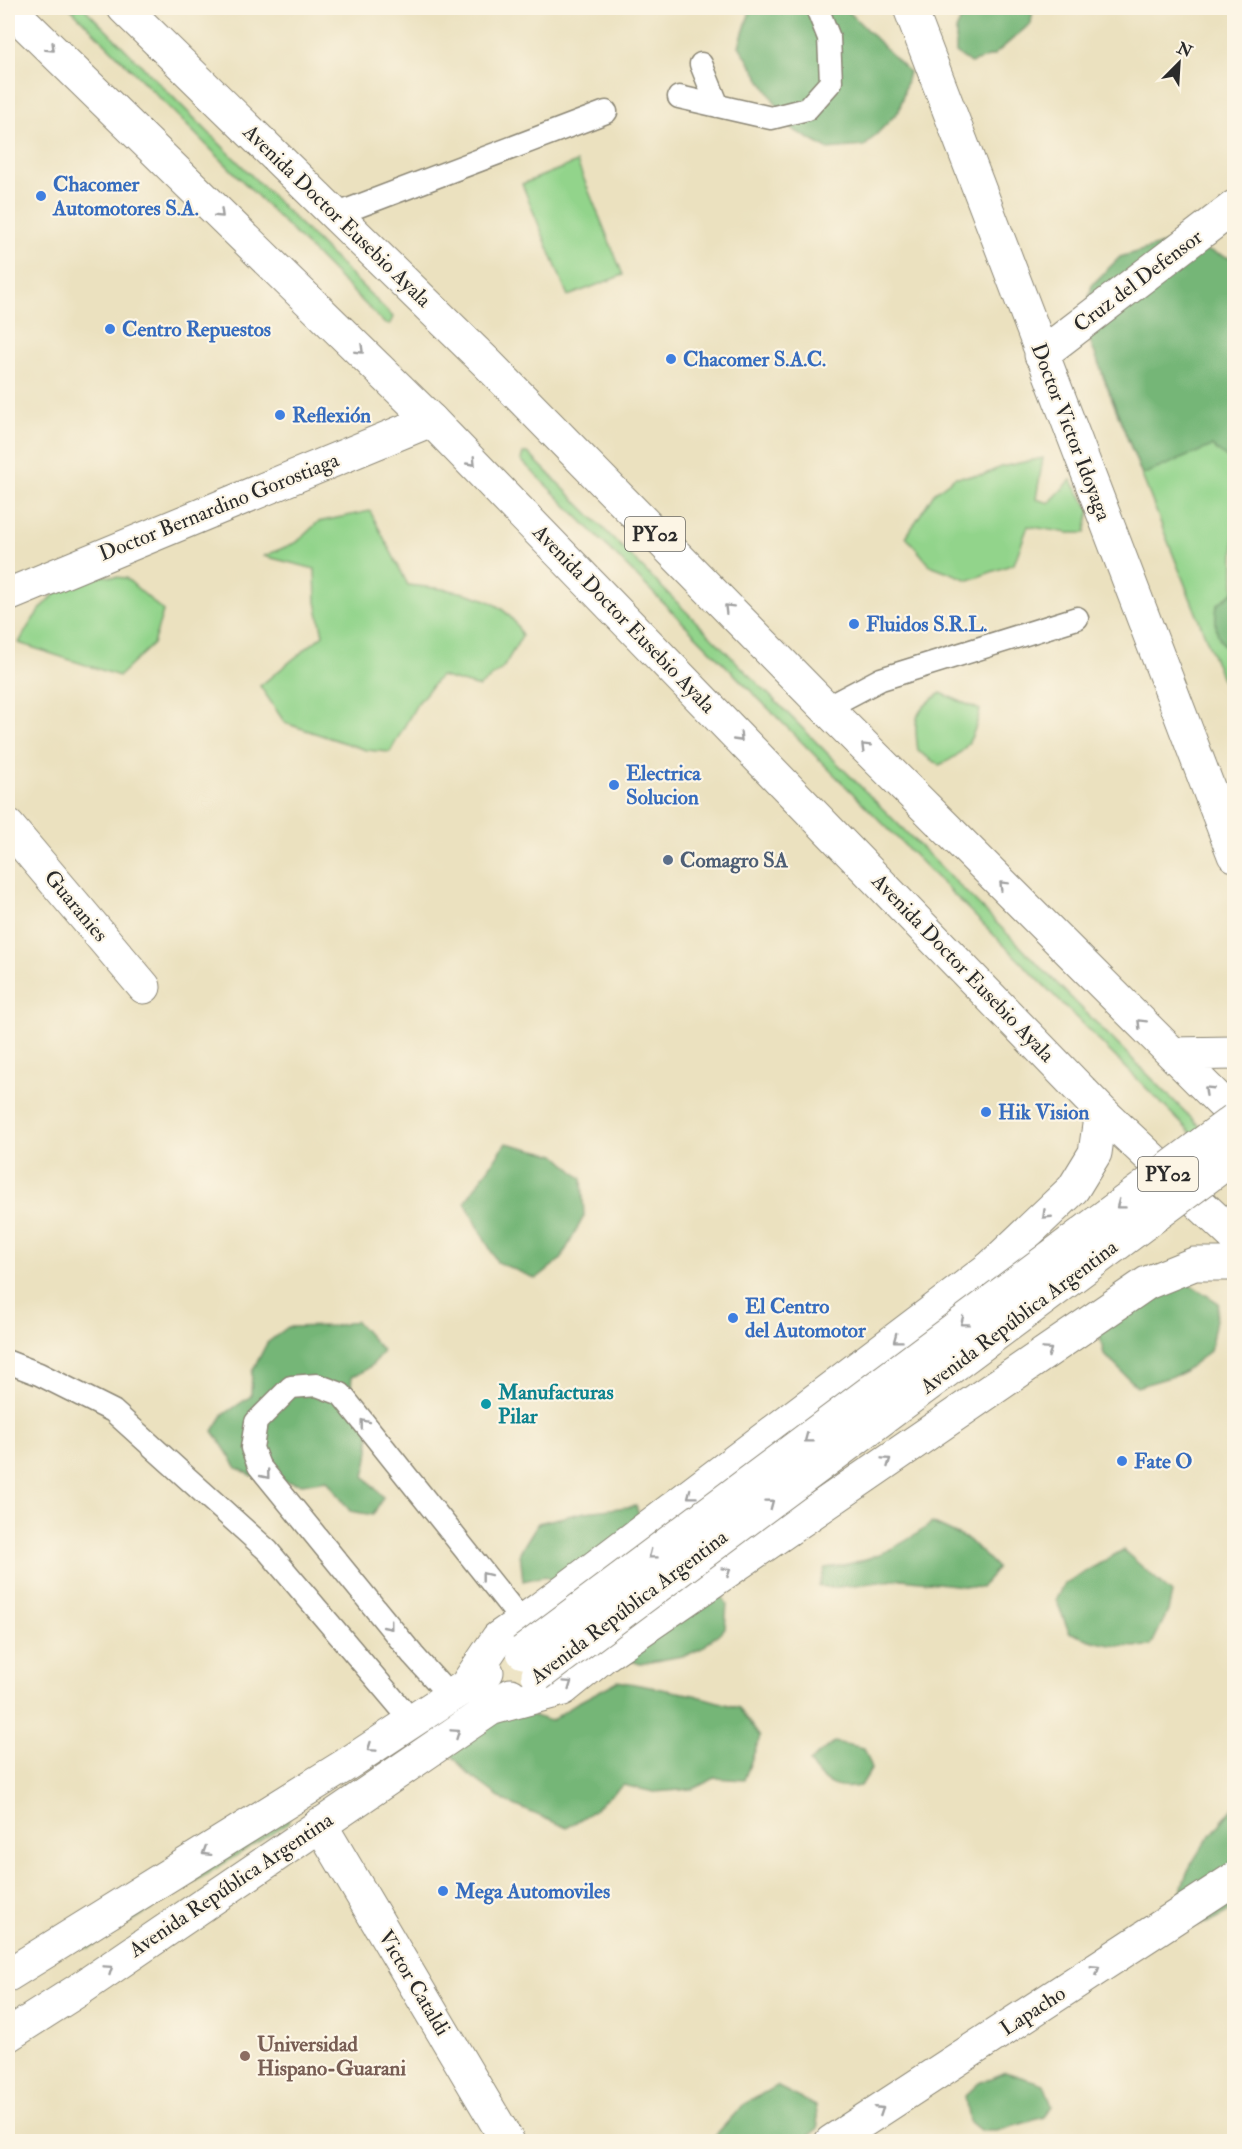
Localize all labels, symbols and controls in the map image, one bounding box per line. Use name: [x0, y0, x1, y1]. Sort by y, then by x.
north arrow: [1149, 33, 1209, 93]
text: N: [1173, 38, 1196, 63]
one-way arrow: [43, 41, 54, 52]
street label: Avenida Doctor Eusebio Ayala: [236, 118, 437, 313]
place label: Chacomer Automotores S.A.: [52, 171, 199, 222]
marker: Chacomer Automotores S.A.: [34, 189, 48, 203]
one-way arrow: [214, 207, 224, 218]
street label: Cruz del Defensor: [1068, 224, 1208, 338]
place label: Centro Repuestos: [122, 316, 271, 343]
marker: Centro Repuestos: [103, 322, 117, 336]
street label: Doctor Victor Idoyaga: [1025, 339, 1117, 525]
one-way arrow: [353, 343, 363, 354]
place label: Chacomer S.A.C.: [683, 346, 826, 373]
marker: Chacomer S.A.C.: [664, 352, 678, 366]
place label: Reflexión: [292, 402, 371, 429]
marker: Reflexión: [273, 408, 287, 422]
street label: Doctor Bernardino Gorostiaga: [95, 446, 343, 568]
one-way arrow: [465, 455, 476, 465]
road number: PY02: [625, 517, 685, 551]
street label: Avenida Doctor Eusebio Ayala: [526, 518, 721, 719]
one-way arrow: [724, 605, 735, 615]
place label: Fluidos S.R.L.: [866, 611, 987, 638]
marker: Fluidos S.R.L.: [847, 617, 861, 631]
one-way arrow: [732, 731, 743, 741]
one-way arrow: [862, 744, 873, 755]
place label: Electrica Solucion: [626, 760, 702, 811]
marker: Electrica Solucion: [607, 778, 621, 792]
place label: Comagro SA: [680, 847, 789, 874]
marker: Comagro SA: [661, 853, 675, 867]
street label: Guaranies: [38, 864, 114, 948]
street label: Avenida Doctor Eusebio Ayala: [865, 867, 1060, 1068]
one-way arrow: [999, 881, 1010, 892]
one-way arrow: [1137, 1019, 1148, 1029]
one-way arrow: [1205, 1086, 1216, 1097]
place label: Hik Vision: [998, 1099, 1089, 1126]
marker: Hik Vision: [979, 1105, 993, 1119]
road number: PY02: [1138, 1157, 1198, 1191]
one-way arrow: [1116, 1198, 1127, 1209]
one-way arrow: [1043, 1208, 1053, 1219]
street label: Avenida República Argentina: [914, 1234, 1123, 1401]
place label: El Centro del Automotor: [745, 1293, 867, 1344]
marker: El Centro del Automotor: [726, 1311, 740, 1325]
one-way arrow: [960, 1315, 971, 1326]
one-way arrow: [892, 1332, 903, 1343]
one-way arrow: [1042, 1347, 1053, 1358]
place label: Manufacturas Pilar: [497, 1379, 614, 1430]
marker: Manufacturas Pilar: [479, 1397, 493, 1411]
one-way arrow: [361, 1418, 372, 1429]
one-way arrow: [803, 1431, 814, 1442]
place label: Fate O: [1134, 1448, 1192, 1475]
marker: Fate O: [1115, 1454, 1129, 1468]
one-way arrow: [881, 1457, 892, 1468]
one-way arrow: [258, 1468, 269, 1479]
one-way arrow: [686, 1488, 697, 1499]
one-way arrow: [764, 1499, 775, 1510]
street label: Avenida República Argentina: [524, 1524, 733, 1691]
one-way arrow: [647, 1548, 658, 1559]
one-way arrow: [720, 1567, 731, 1578]
one-way arrow: [482, 1571, 493, 1582]
one-way arrow: [382, 1619, 393, 1630]
one-way arrow: [561, 1680, 572, 1691]
one-way arrow: [449, 1729, 460, 1740]
one-way arrow: [367, 1741, 378, 1752]
street label: Avenida República Argentina: [123, 1806, 339, 1964]
one-way arrow: [202, 1844, 212, 1856]
place label: Mega Automoviles: [454, 1878, 610, 1905]
marker: Mega Automoviles: [436, 1884, 450, 1898]
street label: Victor Cataldi: [372, 1925, 456, 2041]
one-way arrow: [103, 1965, 114, 1976]
one-way arrow: [1090, 1966, 1101, 1977]
street label: Lapacho: [995, 1980, 1071, 2042]
place label: Universidad Hispano-Guarani: [257, 2031, 406, 2082]
marker: Universidad Hispano-Guarani: [238, 2049, 252, 2063]
one-way arrow: [874, 2105, 884, 2117]

